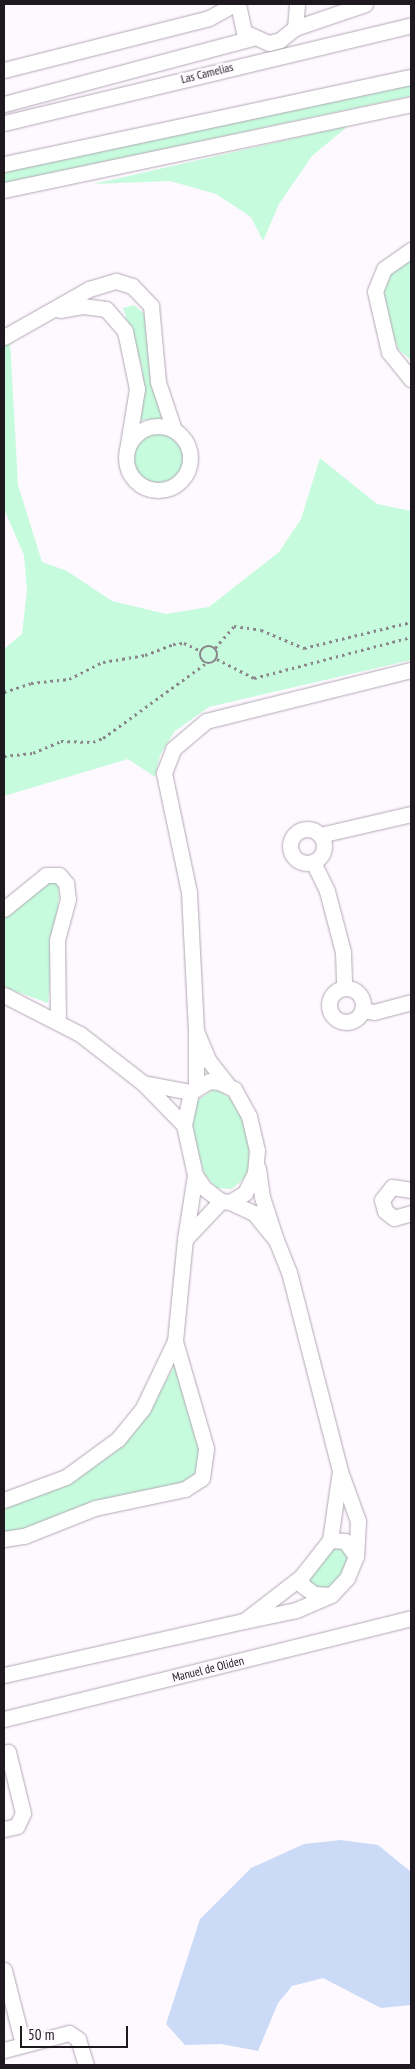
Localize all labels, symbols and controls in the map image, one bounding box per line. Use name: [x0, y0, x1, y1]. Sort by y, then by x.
street label: Las Camelias: [179, 60, 235, 86]
street label: Manuel de Oliden: [171, 1653, 245, 1685]
scale bar: [22, 2016, 130, 2048]
text: 50 m: [28, 2025, 54, 2044]

